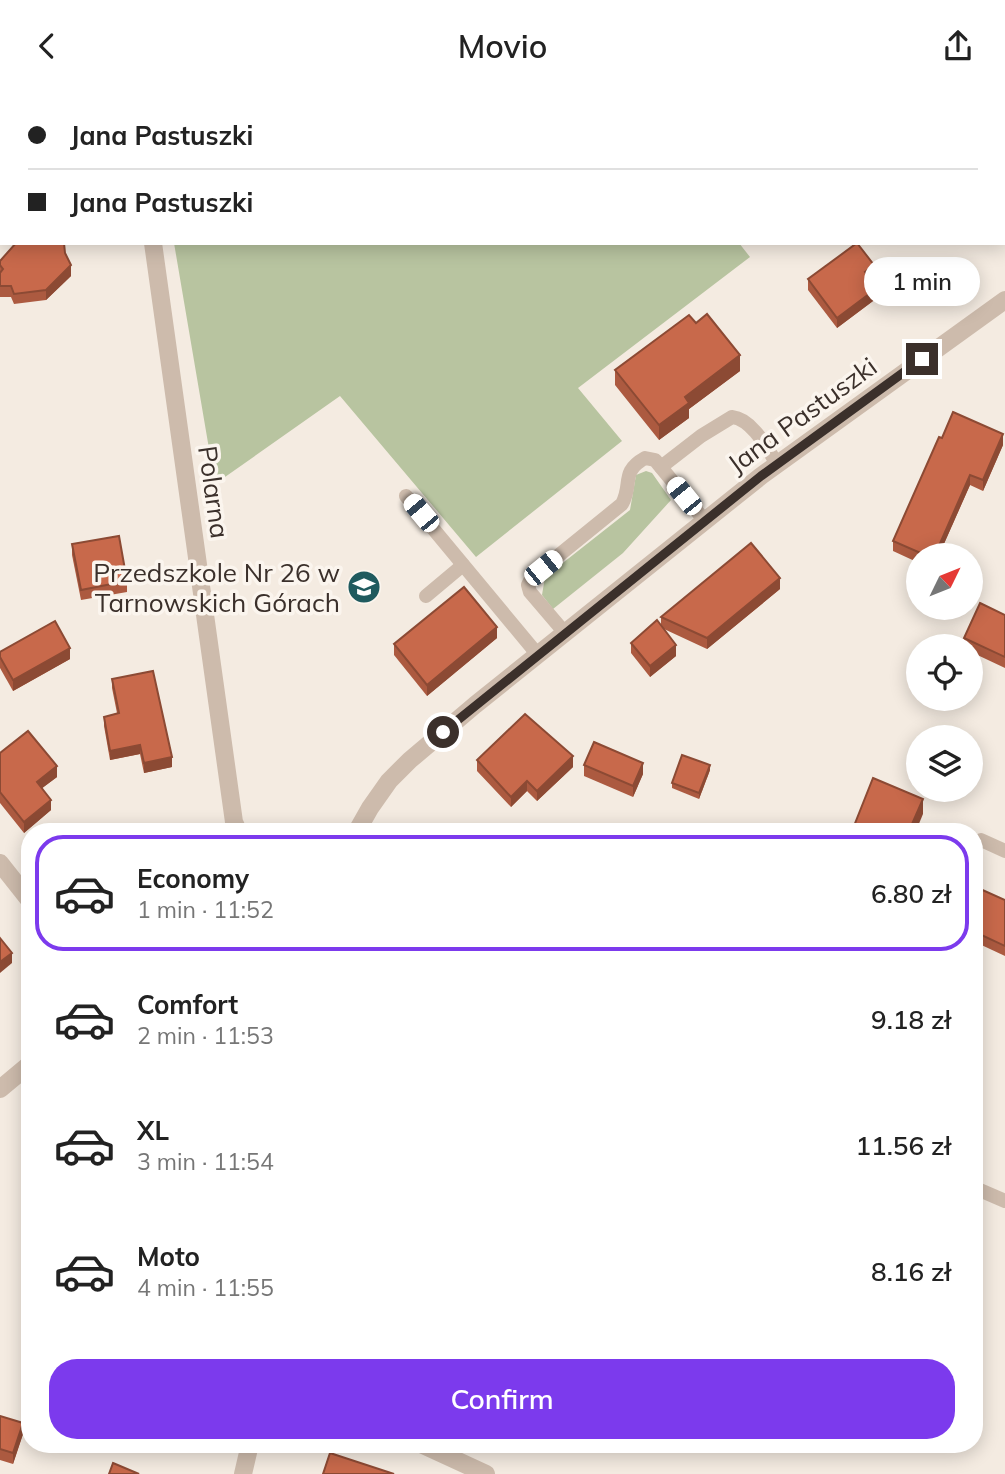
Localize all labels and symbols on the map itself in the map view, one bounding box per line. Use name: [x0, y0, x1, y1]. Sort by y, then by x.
callout: 1 min: [864, 257, 980, 307]
route end: [906, 343, 938, 375]
street label: Jana Pastuszki: [721, 350, 883, 480]
street label: Polarna: [191, 444, 237, 540]
car: [663, 473, 706, 519]
car: [400, 490, 443, 536]
north arrow: [906, 543, 984, 619]
car: [521, 547, 566, 589]
place label: Przedszkole Nr 26 w Tarnowskich Górach: [93, 556, 340, 619]
school or university icon: Przedszkole Nr 26 w Tarnowskich Górach: [345, 568, 383, 606]
route start: [427, 716, 459, 748]

